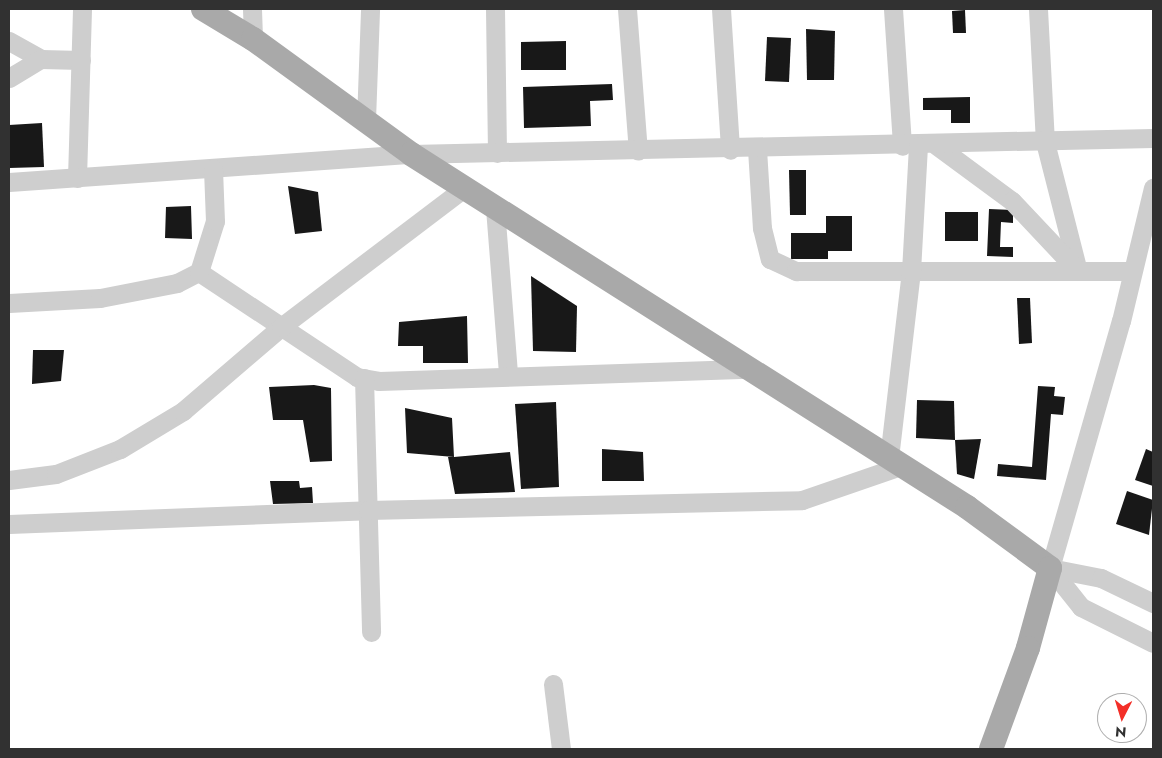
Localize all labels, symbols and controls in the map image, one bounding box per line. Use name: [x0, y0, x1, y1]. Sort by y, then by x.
north arrow: [1097, 693, 1147, 743]
text: N: [1114, 722, 1127, 742]

